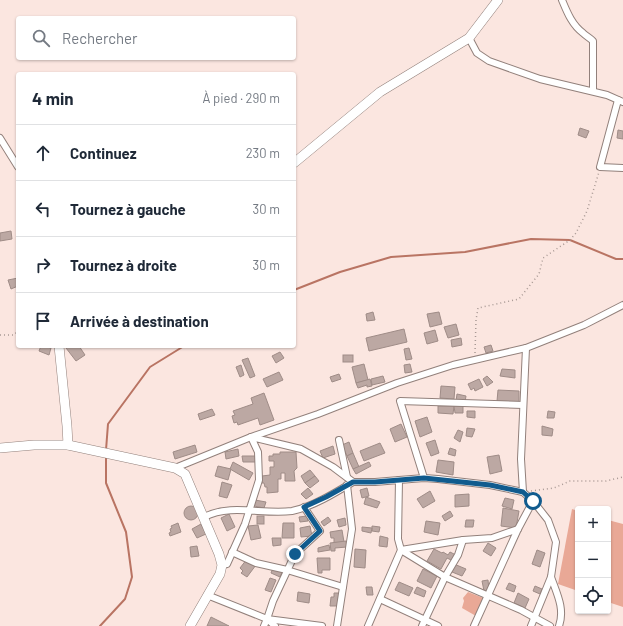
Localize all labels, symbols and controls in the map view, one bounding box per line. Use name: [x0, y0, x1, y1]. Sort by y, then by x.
search box: [16, 16, 296, 60]
icon: search: [30, 27, 52, 49]
text: Rechercher: [62, 29, 138, 47]
text: 4 min: [32, 88, 74, 108]
text: À pied · 290 m: [203, 90, 280, 106]
icon: ahead: [32, 142, 54, 164]
text: Continuez: [70, 144, 137, 162]
text: 230 m: [246, 145, 280, 161]
icon: left: [32, 198, 54, 220]
text: Tournez à gauche: [70, 200, 186, 218]
text: 30 m: [253, 201, 280, 217]
icon: right: [32, 254, 54, 276]
text: Tournez à droite: [70, 256, 177, 274]
text: 30 m: [253, 257, 280, 273]
icon: arrive: [32, 310, 54, 332]
text: Arrivée à destination: [70, 312, 209, 330]
route start: [524, 492, 542, 510]
map controls: [575, 506, 611, 614]
button: +: [575, 506, 611, 542]
button: −: [575, 542, 611, 578]
route end: [286, 545, 304, 563]
button: locate: [575, 578, 611, 614]

